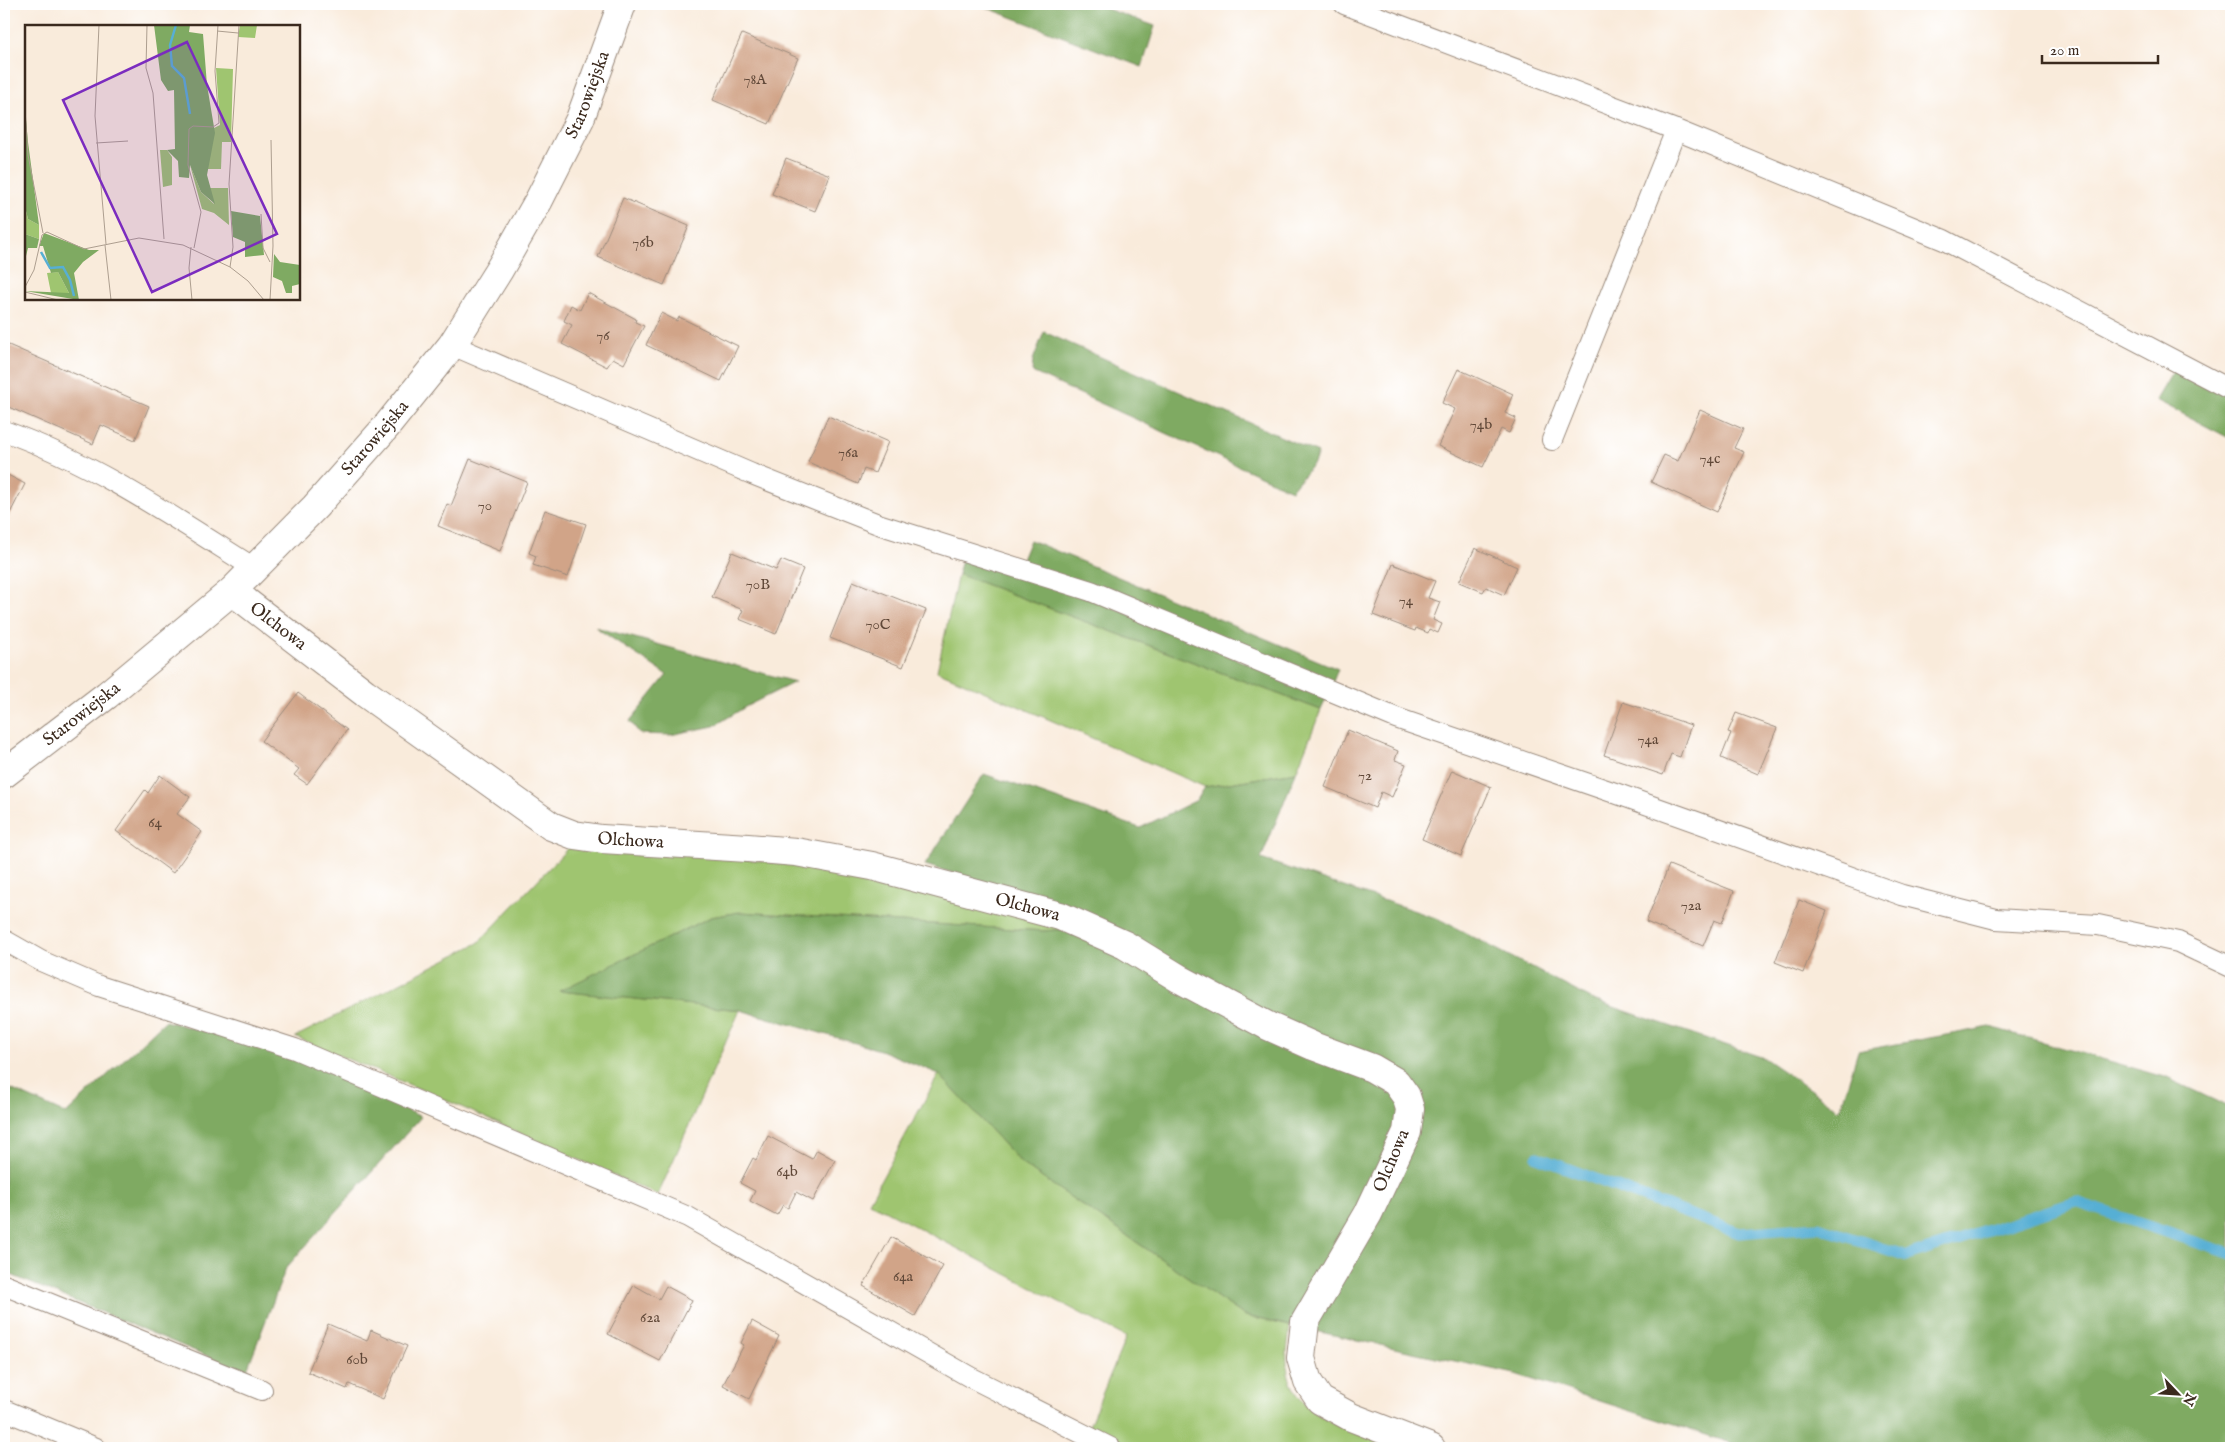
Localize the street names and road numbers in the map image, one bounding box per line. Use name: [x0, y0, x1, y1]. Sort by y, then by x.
street label: Starowiejska: [560, 48, 615, 143]
street label: Starowiejska: [337, 396, 414, 481]
street label: Olchowa: [245, 597, 311, 656]
street label: Starowiejska: [38, 677, 126, 752]
street label: Olchowa: [597, 827, 665, 854]
street label: Olchowa: [993, 888, 1063, 927]
street label: Olchowa: [1368, 1126, 1416, 1196]

